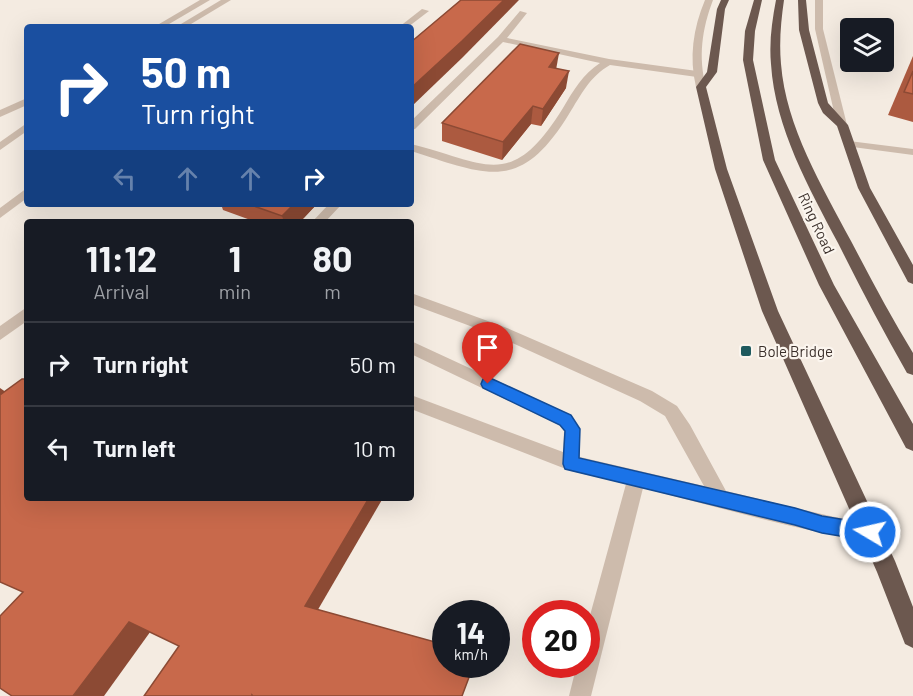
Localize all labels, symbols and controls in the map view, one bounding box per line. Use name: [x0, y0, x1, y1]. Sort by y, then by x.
map controls: [840, 18, 894, 72]
button: layers: [840, 18, 894, 72]
text: 50 m: [141, 46, 231, 96]
icon: right: [42, 48, 120, 126]
text: Turn right: [141, 97, 255, 129]
icon: left: [108, 162, 141, 195]
icon: ahead: [171, 162, 204, 195]
icon: ahead: [234, 162, 267, 195]
icon: right: [297, 162, 330, 195]
street label: Ring Road: [795, 190, 839, 256]
text: 11:12: [85, 236, 157, 279]
text: 1: [228, 236, 241, 279]
text: 80: [313, 236, 353, 279]
text: Arrival: [93, 279, 149, 303]
text: min: [219, 279, 251, 303]
text: m: [324, 279, 341, 303]
pin: [462, 322, 513, 384]
icon: arrive: [471, 331, 504, 364]
place label: Bole Bridge: [758, 342, 833, 360]
marker: Bole Bridge: [739, 344, 753, 358]
icon: right: [42, 348, 75, 381]
text: Turn right: [93, 351, 188, 377]
text: 50 m: [350, 351, 396, 377]
icon: left: [42, 432, 75, 465]
text: Turn left: [93, 435, 176, 461]
text: 10 m: [353, 435, 396, 461]
position arrow: [838, 500, 902, 564]
speed limit sign: 20: [522, 600, 600, 678]
text: 14: [457, 614, 485, 650]
text: km/h: [454, 645, 488, 663]

